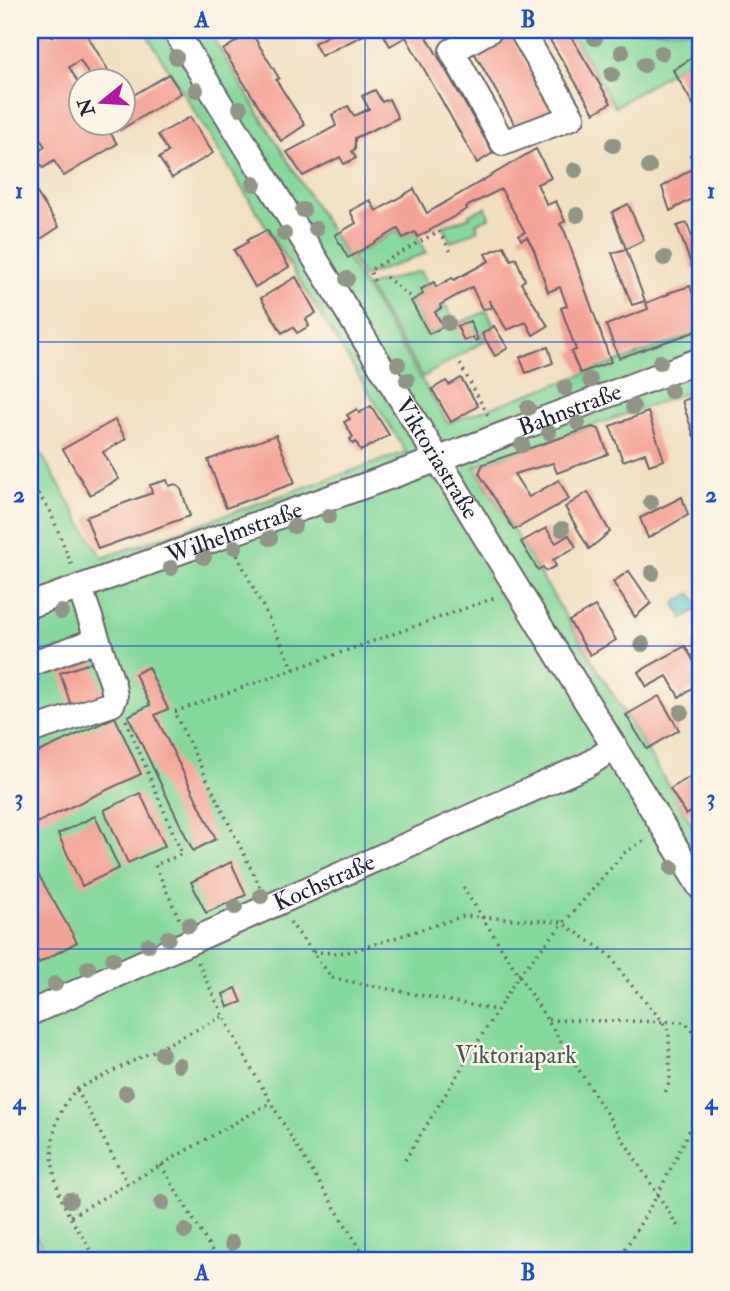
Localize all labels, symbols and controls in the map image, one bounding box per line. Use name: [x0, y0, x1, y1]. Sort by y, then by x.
text: A: [194, 5, 210, 34]
text: B: [520, 5, 536, 34]
north arrow: [66, 66, 136, 136]
text: N: [72, 94, 101, 120]
text: 1: [15, 176, 23, 205]
text: 1: [707, 176, 715, 205]
street label: Bahnstraße: [514, 376, 626, 444]
street label: Viktoriastraße: [388, 392, 486, 525]
text: 2: [13, 480, 25, 509]
text: 2: [705, 480, 717, 509]
street label: Wilhelmstraße: [161, 494, 307, 571]
text: 3: [15, 783, 23, 812]
text: 3: [707, 783, 715, 812]
street label: Kochstraße: [269, 846, 380, 919]
park label: Viktoriapark: [455, 1040, 577, 1071]
text: 4: [12, 1087, 27, 1116]
text: 4: [704, 1087, 719, 1116]
text: A: [194, 1258, 210, 1287]
text: B: [520, 1258, 536, 1287]

